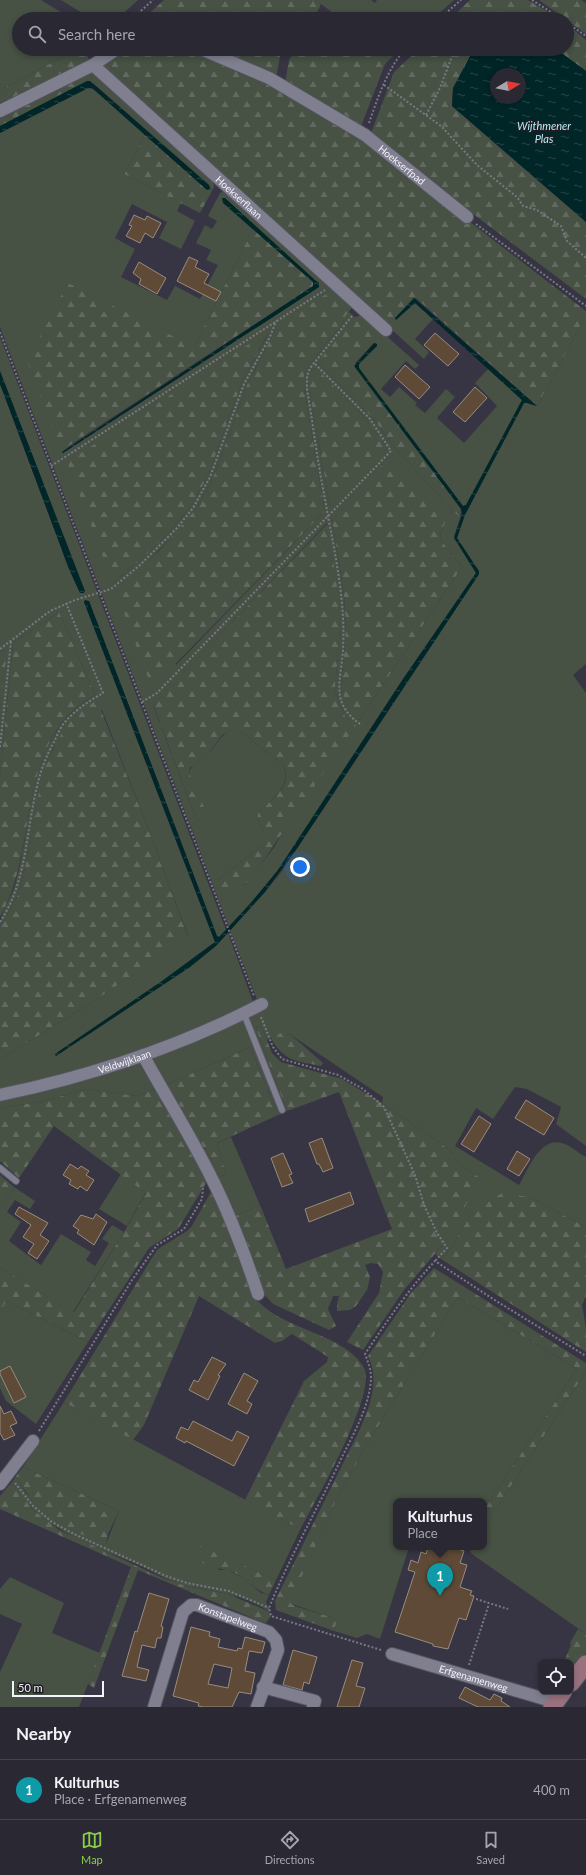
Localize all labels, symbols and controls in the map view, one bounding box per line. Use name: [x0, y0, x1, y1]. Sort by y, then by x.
search box: [12, 12, 574, 56]
icon: search: [26, 23, 48, 45]
text: Search here: [58, 25, 135, 43]
north arrow: [490, 68, 526, 104]
water label: Wijthmener Plas: [517, 119, 571, 145]
street label: Hoekserfpad: [376, 142, 428, 187]
street label: Hoekserflaan: [213, 173, 265, 221]
your location: [290, 857, 310, 877]
street label: Veldwijklaan: [97, 1047, 153, 1076]
popup: [393, 1498, 487, 1550]
text: Kulturhus: [407, 1507, 473, 1525]
text: Place: [407, 1525, 438, 1541]
pin: 1: [427, 1563, 453, 1596]
street label: Konstapelweg: [197, 1600, 259, 1633]
map controls: [538, 1659, 574, 1695]
button: locate: [538, 1659, 574, 1695]
street label: Erfgenamenweg: [438, 1662, 509, 1694]
scale bar: [12, 1679, 104, 1698]
text: 50 m: [18, 1681, 43, 1694]
text: Nearby: [16, 1723, 71, 1744]
text: Kulturhus: [54, 1773, 119, 1791]
text: 1: [25, 1782, 33, 1798]
text: 400 m: [533, 1782, 570, 1798]
text: Place · Erfgenamenweg: [54, 1791, 187, 1807]
tab: Map: [81, 1829, 103, 1866]
tab: Directions: [265, 1829, 314, 1866]
tab: Saved: [476, 1829, 505, 1866]

